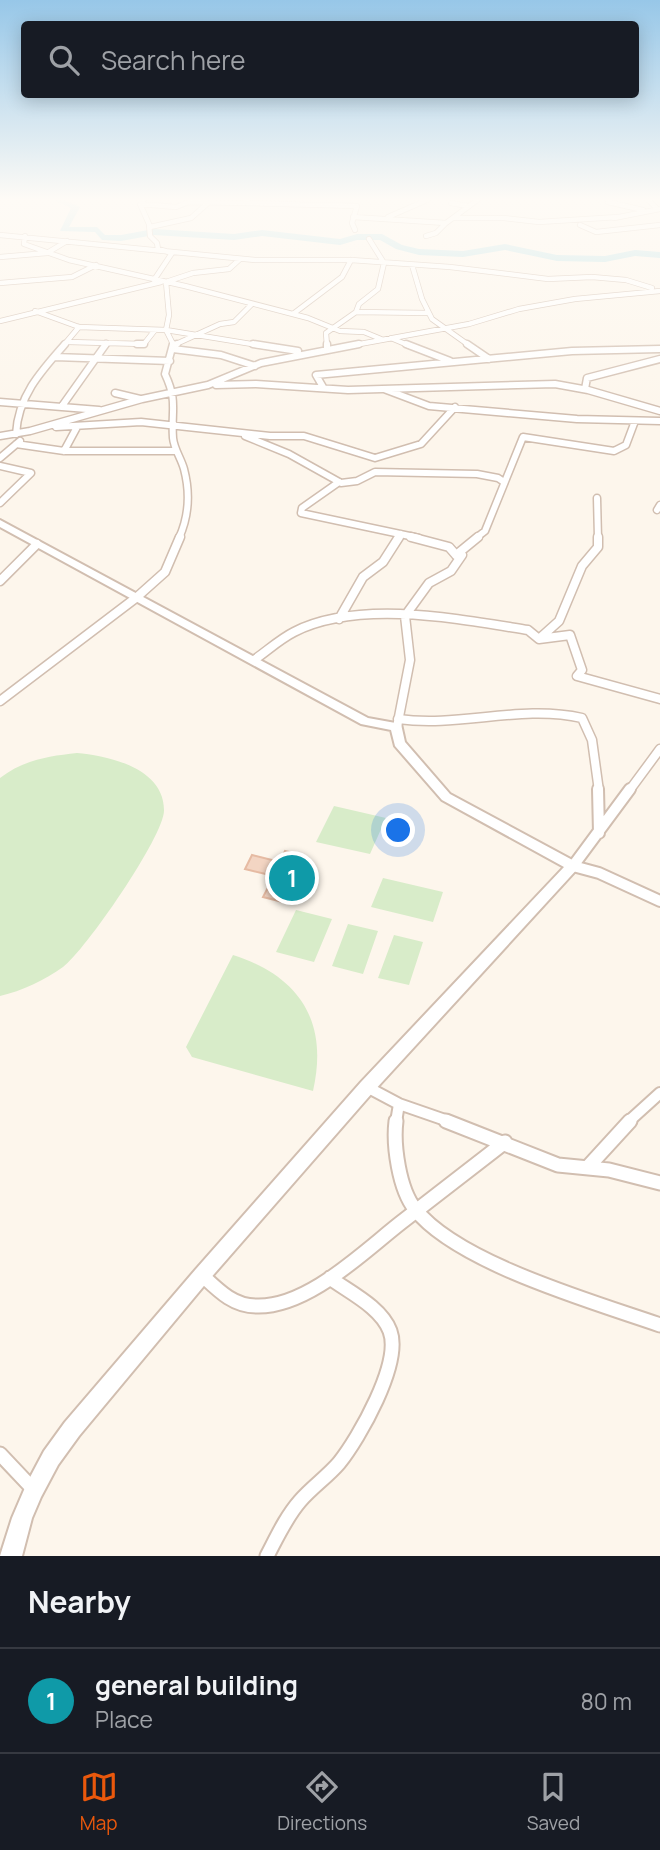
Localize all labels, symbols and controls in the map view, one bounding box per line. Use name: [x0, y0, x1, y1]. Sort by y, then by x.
search box: [21, 21, 639, 98]
icon: search: [45, 41, 83, 79]
text: Search here: [101, 42, 246, 78]
your location: [381, 813, 415, 847]
pin: 1: [269, 852, 315, 904]
text: Nearby: [28, 1581, 131, 1622]
text: general building: [95, 1667, 298, 1703]
text: 1: [46, 1685, 56, 1717]
text: 80 m: [581, 1685, 632, 1717]
text: Place: [95, 1703, 153, 1735]
tab: Map: [80, 1768, 118, 1836]
tab: Directions: [277, 1768, 367, 1836]
tab: Saved: [527, 1768, 580, 1836]

